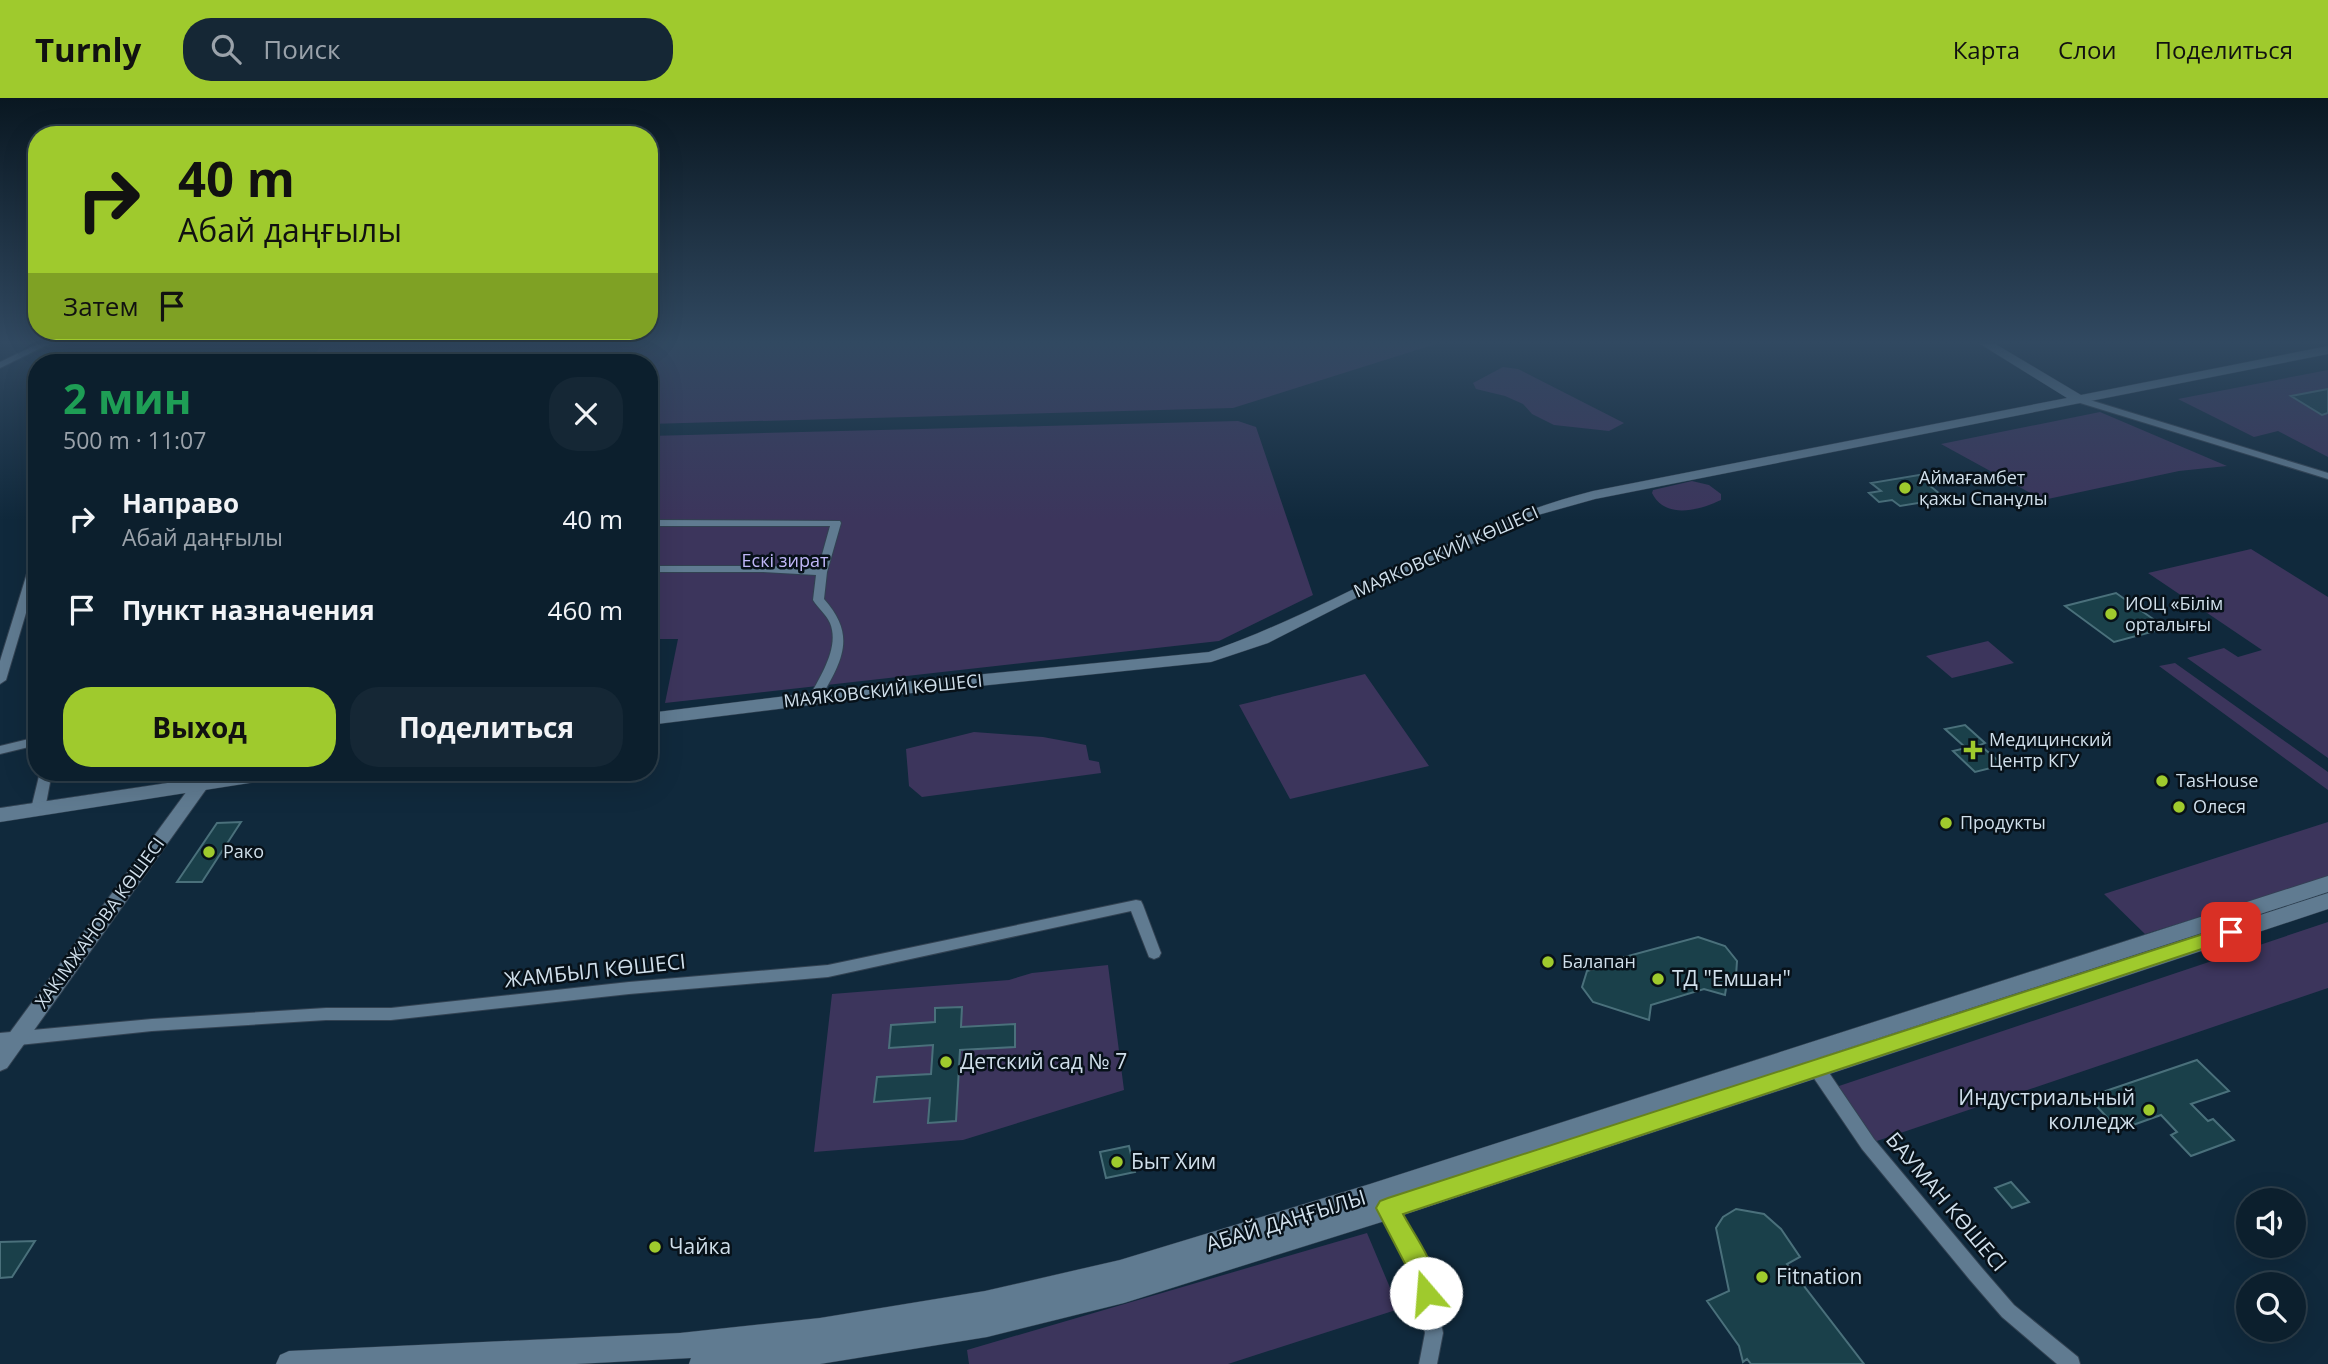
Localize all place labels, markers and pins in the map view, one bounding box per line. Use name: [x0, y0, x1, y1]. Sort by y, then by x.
place label: Аймағамбет қажы Спанұлы: [1919, 465, 2048, 510]
marker: Аймағамбет қажы Спанұлы: [1897, 480, 1913, 496]
place label: ИОЦ «Білім орталығы: [2125, 591, 2223, 636]
marker: ИОЦ «Білім орталығы: [2103, 606, 2119, 622]
place label: Медицинский Центр КГУ: [1989, 727, 2112, 772]
marker: Медицинский Центр КГУ: [1963, 740, 1983, 760]
place label: TasHouse: [2176, 768, 2258, 792]
marker: TasHouse: [2154, 773, 2170, 789]
place label: Олеся: [2193, 794, 2246, 818]
marker: Олеся: [2171, 799, 2187, 815]
place label: Продукты: [1960, 810, 2046, 834]
marker: Продукты: [1938, 815, 1954, 831]
place label: Рако: [223, 839, 264, 863]
marker: Рако: [201, 844, 217, 860]
pin: [2201, 902, 2261, 962]
place label: Балапан: [1562, 949, 1636, 973]
marker: Балапан: [1540, 954, 1556, 970]
place label: ТД "Емшан": [1672, 964, 1791, 992]
marker: ТД "Емшан": [1650, 971, 1666, 987]
place label: Детский сад № 7: [960, 1047, 1127, 1075]
marker: Детский сад № 7: [938, 1054, 954, 1070]
place label: Индустриальный колледж: [1958, 1083, 2136, 1135]
marker: Индустриальный колледж: [2141, 1102, 2157, 1118]
place label: Быт Хим: [1131, 1147, 1216, 1175]
marker: Быт Хим: [1109, 1154, 1125, 1170]
place label: Чайка: [669, 1232, 731, 1260]
marker: Чайка: [647, 1239, 663, 1255]
place label: Fitnation: [1776, 1262, 1862, 1290]
marker: Fitnation: [1754, 1269, 1770, 1285]

